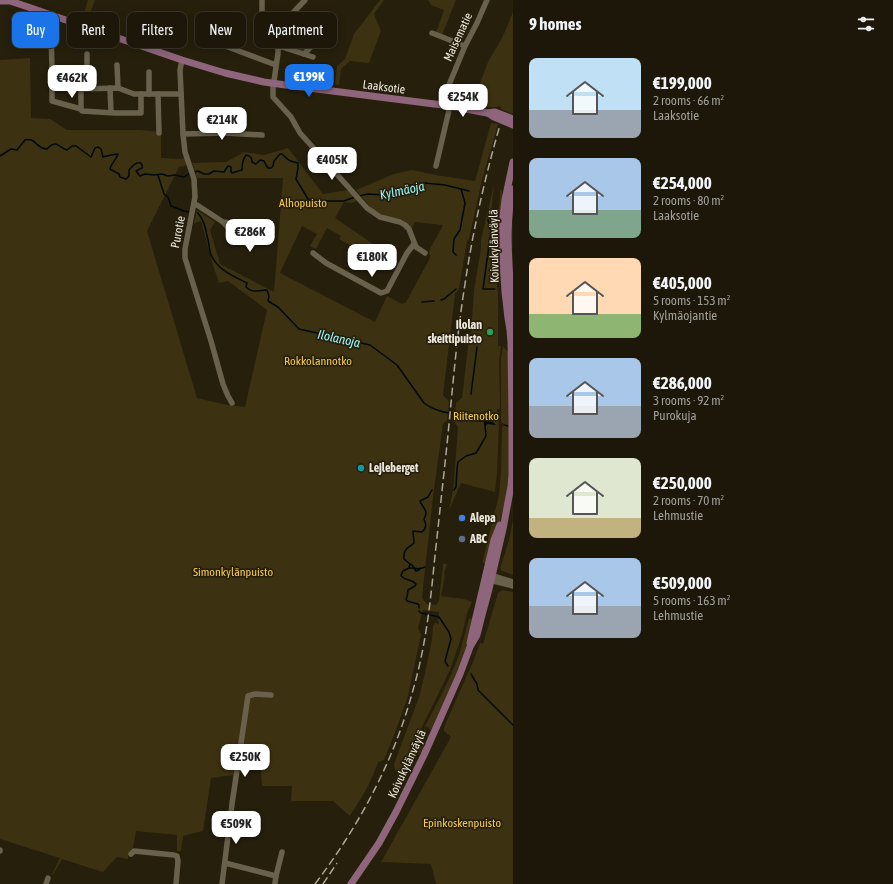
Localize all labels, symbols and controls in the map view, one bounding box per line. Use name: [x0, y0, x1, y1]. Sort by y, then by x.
street label: Maisematie: [441, 10, 475, 64]
chip: Buy: [12, 12, 59, 48]
chip: Rent: [67, 12, 119, 48]
chip: Filters: [127, 12, 187, 48]
chip: New: [195, 12, 246, 48]
chip: Apartment: [254, 12, 337, 48]
icon: filters: [855, 13, 877, 35]
text: 9 homes: [529, 14, 582, 34]
pin: €199K: [281, 64, 337, 98]
pin: €462K: [44, 65, 100, 99]
text: €199K: [294, 69, 324, 84]
text: €462K: [57, 70, 87, 85]
text: €199,000: [653, 73, 712, 93]
icon: home: [561, 74, 609, 122]
street label: Laaksotie: [362, 77, 406, 97]
pin: €254K: [435, 84, 491, 118]
text: €254K: [448, 89, 478, 104]
text: 2 rooms · 66 m²: [653, 93, 724, 108]
pin: €214K: [194, 107, 250, 141]
text: Laaksotie: [653, 108, 699, 123]
text: €214K: [207, 112, 237, 127]
pin: €405K: [304, 147, 360, 181]
text: €405K: [317, 152, 347, 167]
text: €254,000: [653, 173, 712, 193]
icon: home: [561, 174, 609, 222]
water label: Kylmäoja: [378, 178, 426, 203]
text: 2 rooms · 80 m²: [653, 193, 724, 208]
park label: Alhopuisto: [279, 196, 327, 210]
text: Laaksotie: [653, 208, 699, 223]
street label: Koivukylänväylä: [486, 209, 502, 283]
street label: Purotie: [168, 215, 188, 249]
pin: €286K: [222, 219, 278, 253]
text: €286K: [235, 224, 265, 239]
pin: €180K: [344, 244, 400, 278]
text: €180K: [357, 249, 387, 264]
text: €405,000: [653, 273, 712, 293]
icon: home: [561, 274, 609, 322]
text: 5 rooms · 153 m²: [653, 293, 730, 308]
text: Kylmäojantie: [653, 308, 717, 323]
place label: Ilolan skeittipuisto: [427, 318, 482, 346]
water label: Ilolanoja: [316, 327, 362, 350]
marker: Ilolan skeittipuisto: [485, 327, 495, 337]
park label: Rokkolannotko: [284, 354, 352, 368]
text: €286,000: [653, 373, 712, 393]
icon: home: [561, 374, 609, 422]
text: 3 rooms · 92 m²: [653, 393, 724, 408]
text: Purokuja: [653, 408, 697, 423]
park label: Riitenotko: [453, 409, 499, 423]
place label: Lejleberget: [369, 461, 419, 475]
marker: Lejleberget: [356, 463, 366, 473]
text: €250,000: [653, 473, 712, 493]
icon: home: [561, 474, 609, 522]
text: 2 rooms · 70 m²: [653, 493, 724, 508]
text: Lehmustie: [653, 508, 703, 523]
place label: Alepa: [469, 511, 496, 525]
marker: Alepa: [457, 513, 467, 523]
place label: ABC: [469, 532, 488, 546]
marker: ABC: [457, 534, 467, 544]
park label: Simonkylänpuisto: [193, 565, 273, 579]
text: €509,000: [653, 573, 712, 593]
icon: home: [561, 574, 609, 622]
text: 5 rooms · 163 m²: [653, 593, 730, 608]
text: Lehmustie: [653, 608, 703, 623]
street label: Koivukylänväylä: [385, 728, 429, 800]
pin: €250K: [217, 744, 273, 778]
text: €250K: [230, 749, 260, 764]
pin: €509K: [208, 811, 264, 845]
text: €509K: [221, 816, 251, 831]
park label: Epinkoskenpuisto: [423, 816, 501, 830]

